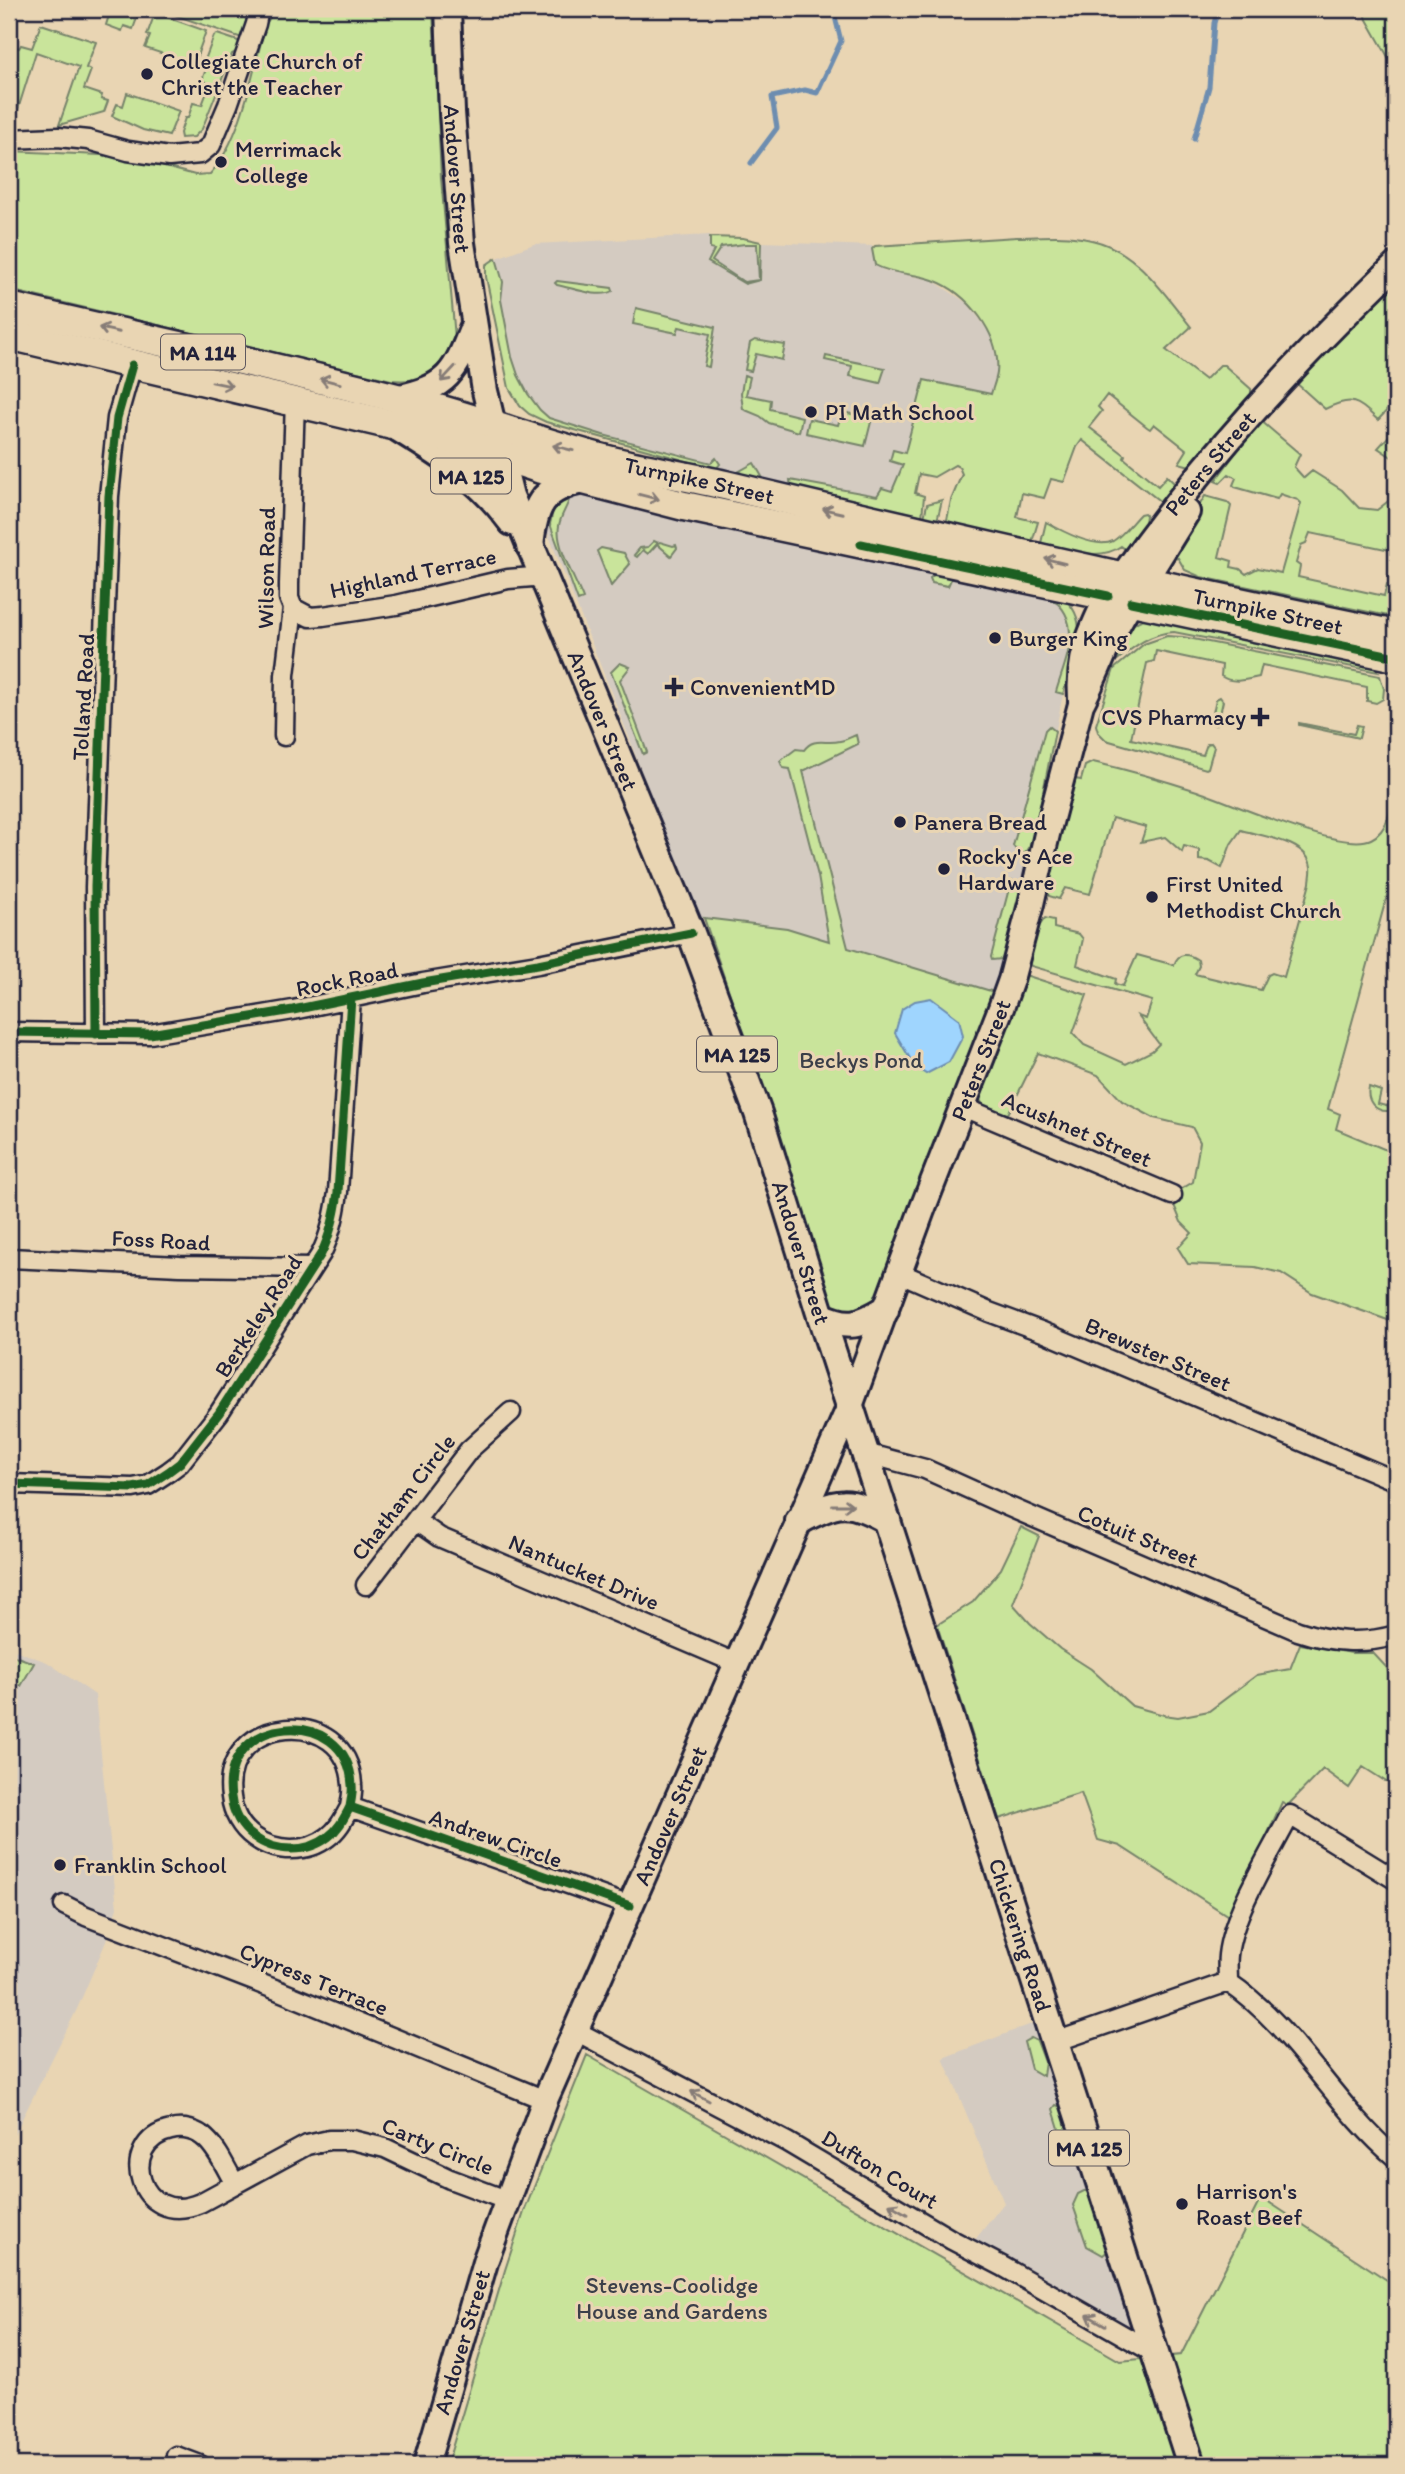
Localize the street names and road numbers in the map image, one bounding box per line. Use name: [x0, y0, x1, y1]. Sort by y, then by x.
street label: Andover Street: [438, 104, 477, 255]
road number: MA 114: [161, 334, 245, 370]
street label: Peters Street: [1158, 405, 1262, 521]
street label: Turnpike Street: [622, 450, 777, 510]
road number: MA 125: [431, 458, 511, 494]
street label: Wilson Road: [251, 506, 281, 629]
street label: Highland Terrace: [327, 542, 499, 604]
street label: Turnpike Street: [1190, 581, 1346, 641]
street label: Tolland Road: [66, 633, 100, 761]
street label: Andover Street: [562, 646, 645, 795]
street label: Rock Road: [293, 955, 401, 1003]
street label: Peters Street: [944, 995, 1017, 1125]
road number: MA 125: [697, 1036, 777, 1072]
street label: Acushnet Street: [998, 1085, 1156, 1173]
street label: Andover Street: [766, 1177, 837, 1328]
street label: Foss Road: [111, 1223, 212, 1257]
street label: Berkeley Road: [208, 1250, 308, 1382]
street label: Brewster Street: [1081, 1311, 1236, 1397]
street label: Chatham Circle: [345, 1428, 461, 1566]
street label: Cotuit Street: [1073, 1498, 1203, 1574]
street label: Nantucket Drive: [504, 1528, 664, 1616]
street label: Andover Street: [627, 1742, 713, 1889]
street label: Andrew Circle: [426, 1802, 566, 1874]
street label: Chickering Road: [982, 1855, 1058, 2016]
street label: Cypress Terrace: [236, 1936, 392, 2022]
street label: Carty Circle: [378, 2111, 498, 2181]
street label: Dufton Court: [817, 2123, 944, 2215]
road number: MA 125: [1049, 2130, 1129, 2166]
street label: Andover Street: [427, 2267, 496, 2418]

